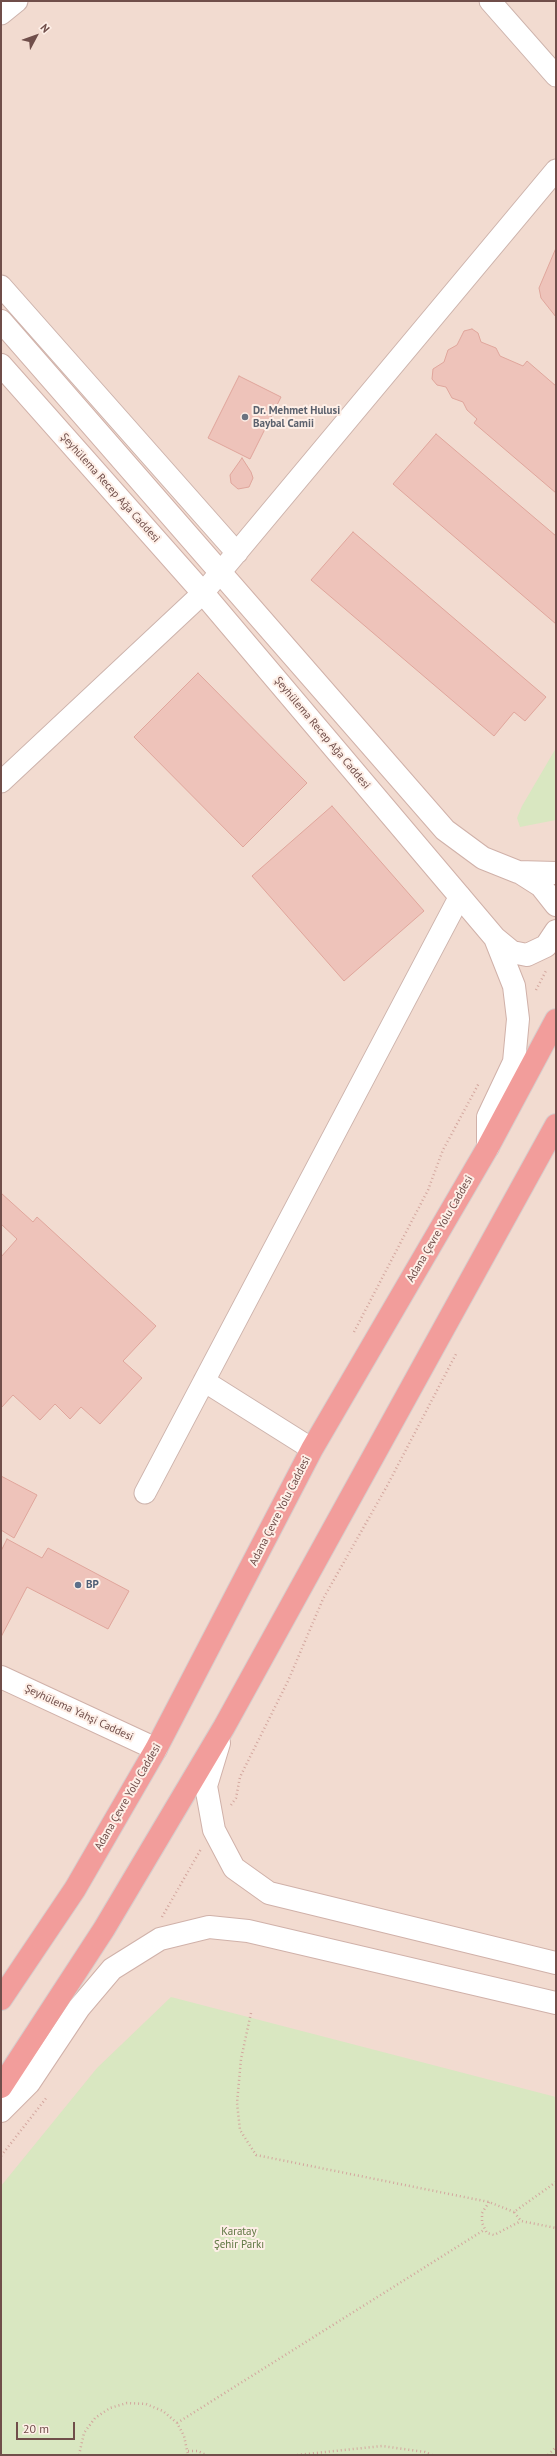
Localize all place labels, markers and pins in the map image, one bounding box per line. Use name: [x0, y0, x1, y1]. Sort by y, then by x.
place label: Dr. Mehmet Hulusi Baybal Camii: [253, 404, 340, 430]
marker: Dr. Mehmet Hulusi Baybal Camii: [240, 412, 250, 422]
place label: BP: [86, 1578, 99, 1592]
marker: BP: [73, 1580, 83, 1590]

